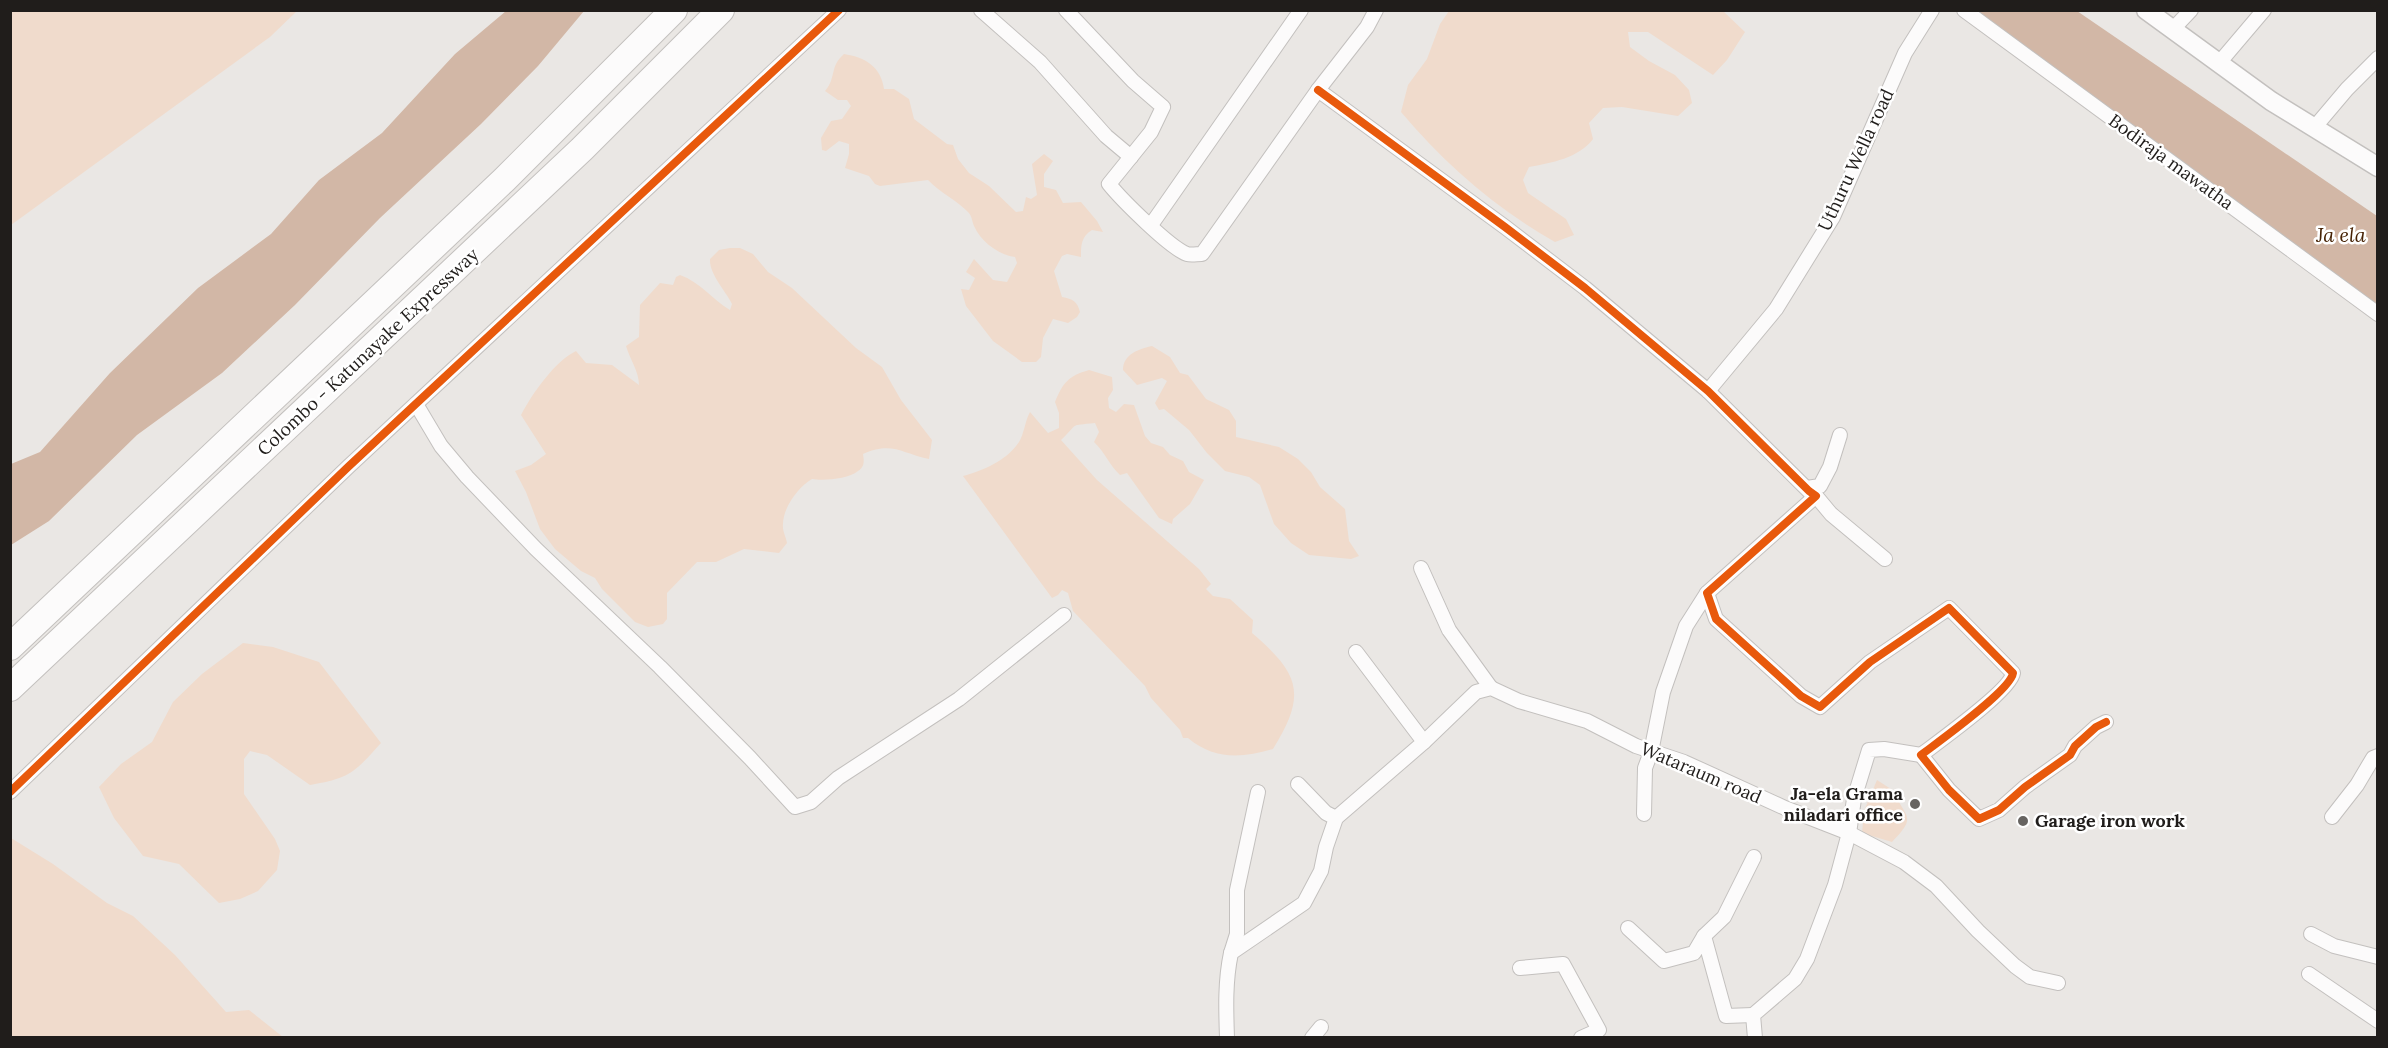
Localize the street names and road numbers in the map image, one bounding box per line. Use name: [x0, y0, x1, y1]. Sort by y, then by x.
street label: Uthuru Wella road: [1813, 85, 1899, 235]
street label: Bodiraja mawatha: [2104, 109, 2238, 215]
street label: Colombo - Katunayake Expressway: [252, 243, 483, 460]
street label: Wataraum road: [1637, 737, 1765, 808]

